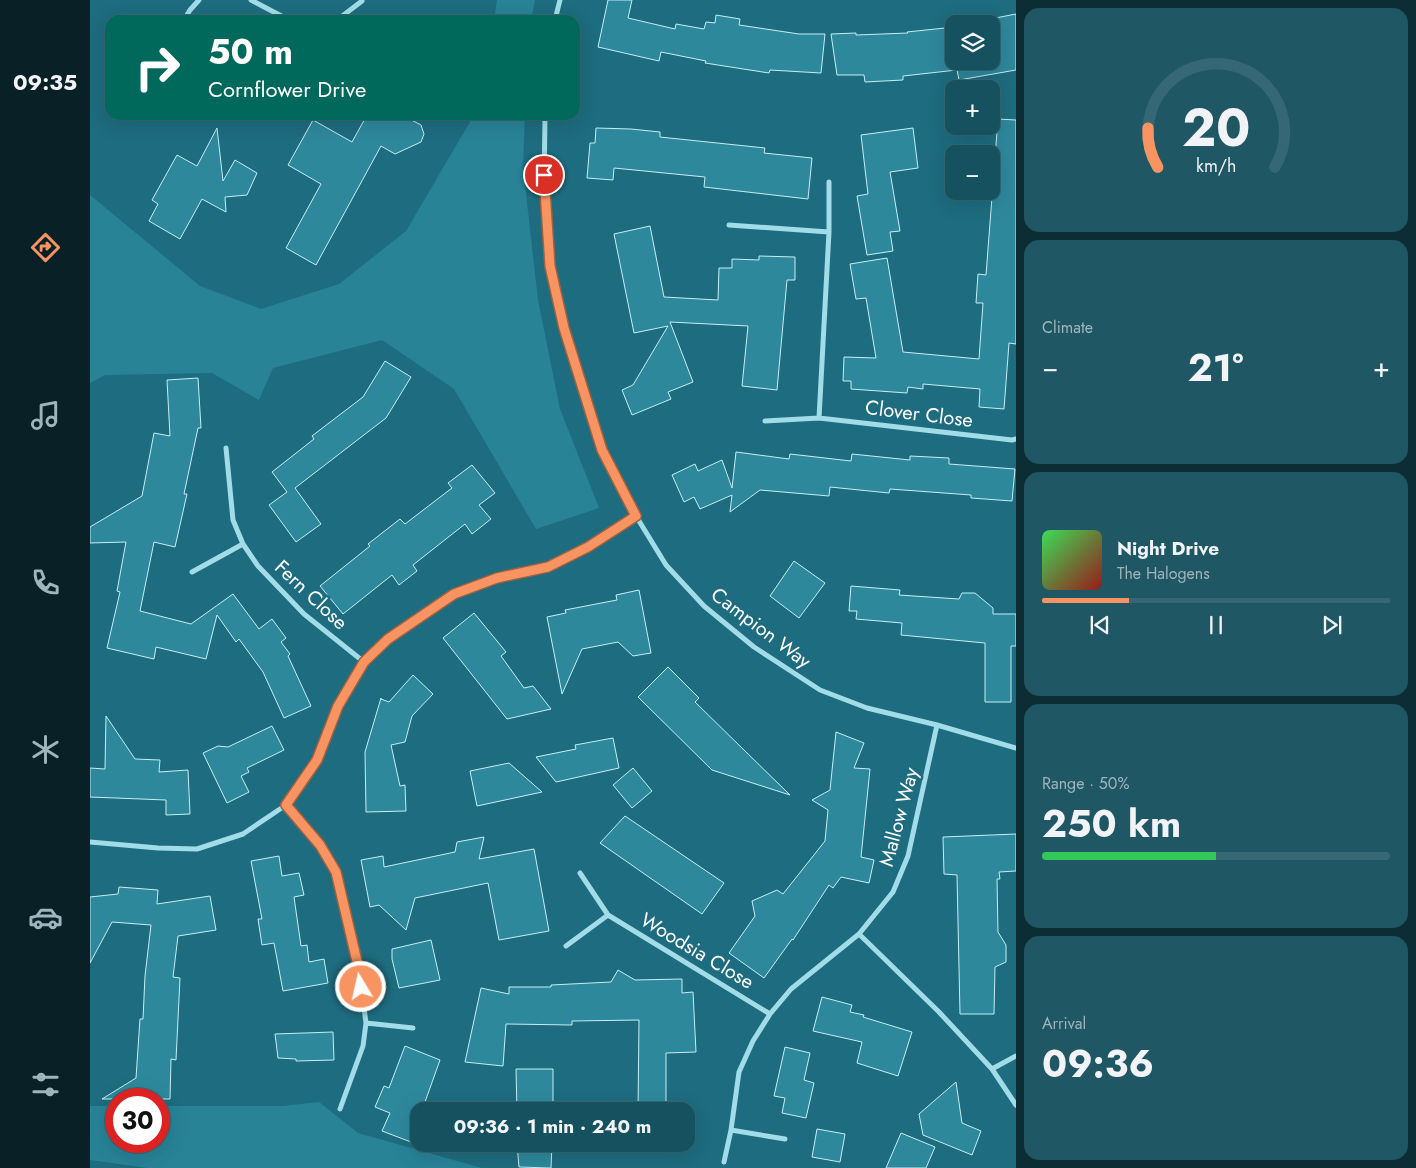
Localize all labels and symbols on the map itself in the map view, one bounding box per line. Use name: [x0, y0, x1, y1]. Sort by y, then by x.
pin: [523, 154, 565, 196]
street label: Clover Close: [864, 393, 974, 435]
street label: Fern Close: [268, 553, 354, 637]
street label: Campion Way: [705, 581, 817, 676]
street label: Mallow Way: [872, 764, 926, 870]
street label: Woodsia Close: [635, 906, 759, 996]
position arrow: [334, 960, 386, 1012]
speed limit sign: 30: [105, 1088, 170, 1153]

